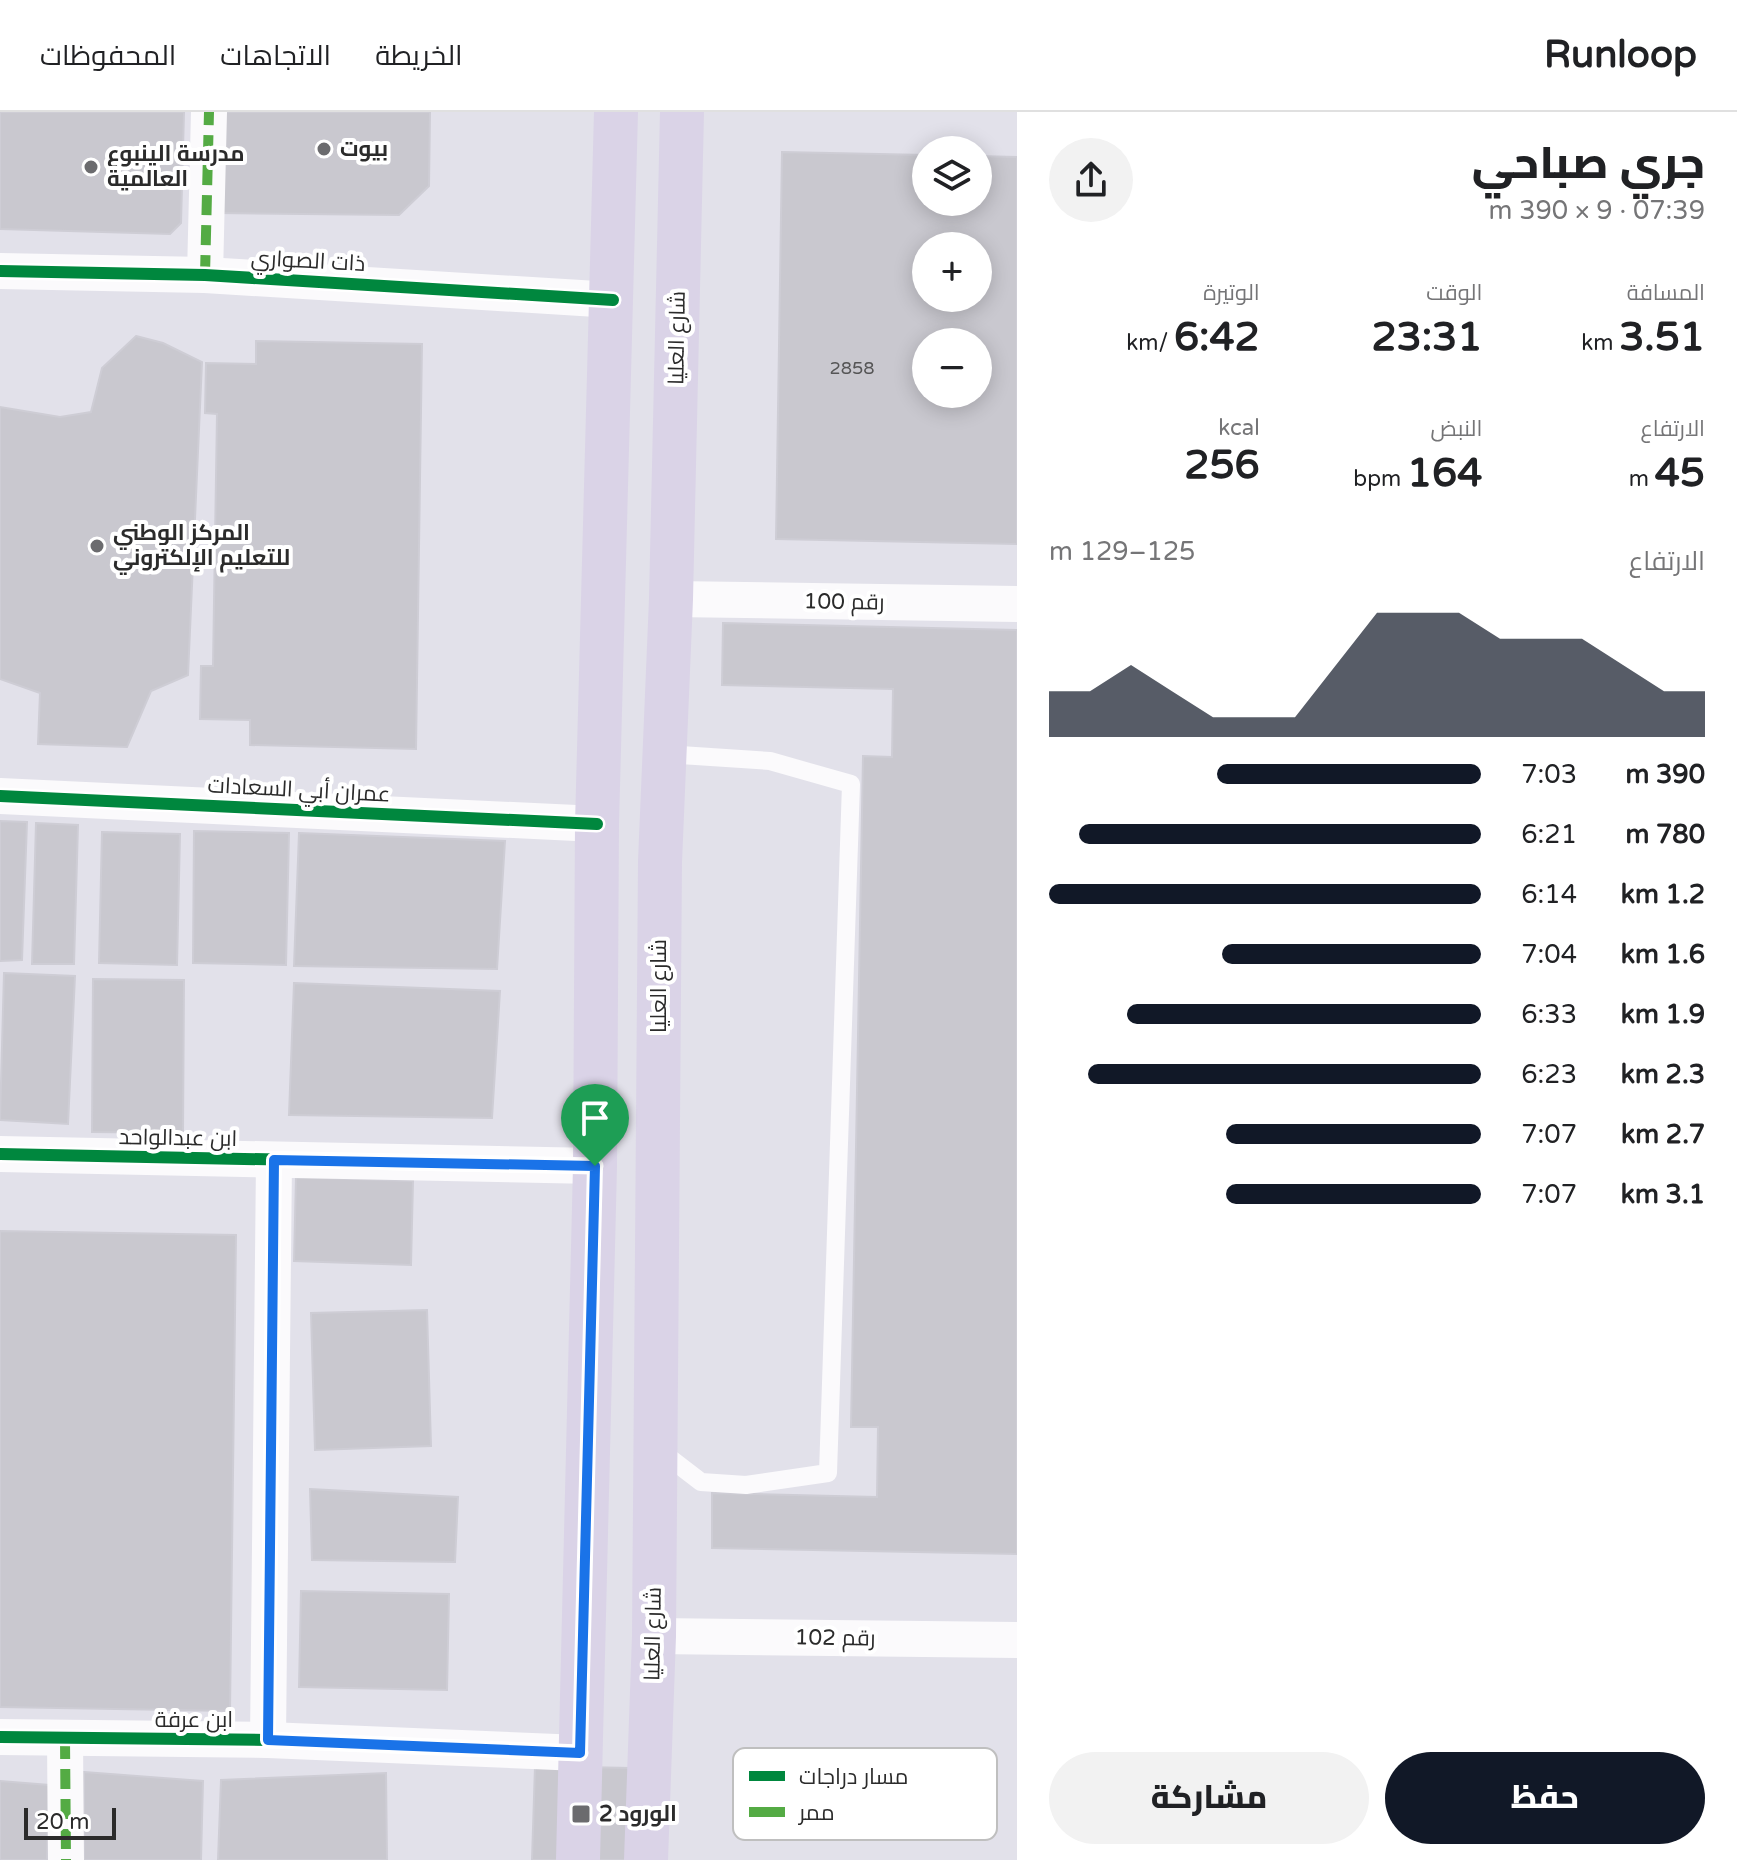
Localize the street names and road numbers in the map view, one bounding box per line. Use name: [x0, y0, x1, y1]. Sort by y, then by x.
street label: ذات الصواري: [250, 245, 366, 280]
street label: شارع العليا: [663, 291, 692, 385]
street label: رقم 100: [803, 588, 885, 618]
street label: عمران أبي السعادات: [207, 771, 391, 811]
street label: شارع العليا: [646, 939, 673, 1033]
street label: ابن عبدالواحد: [118, 1124, 238, 1152]
street label: شارع العليا: [639, 1587, 668, 1681]
street label: رقم 102: [794, 1624, 876, 1654]
street label: ابن عرفة: [155, 1707, 233, 1733]

